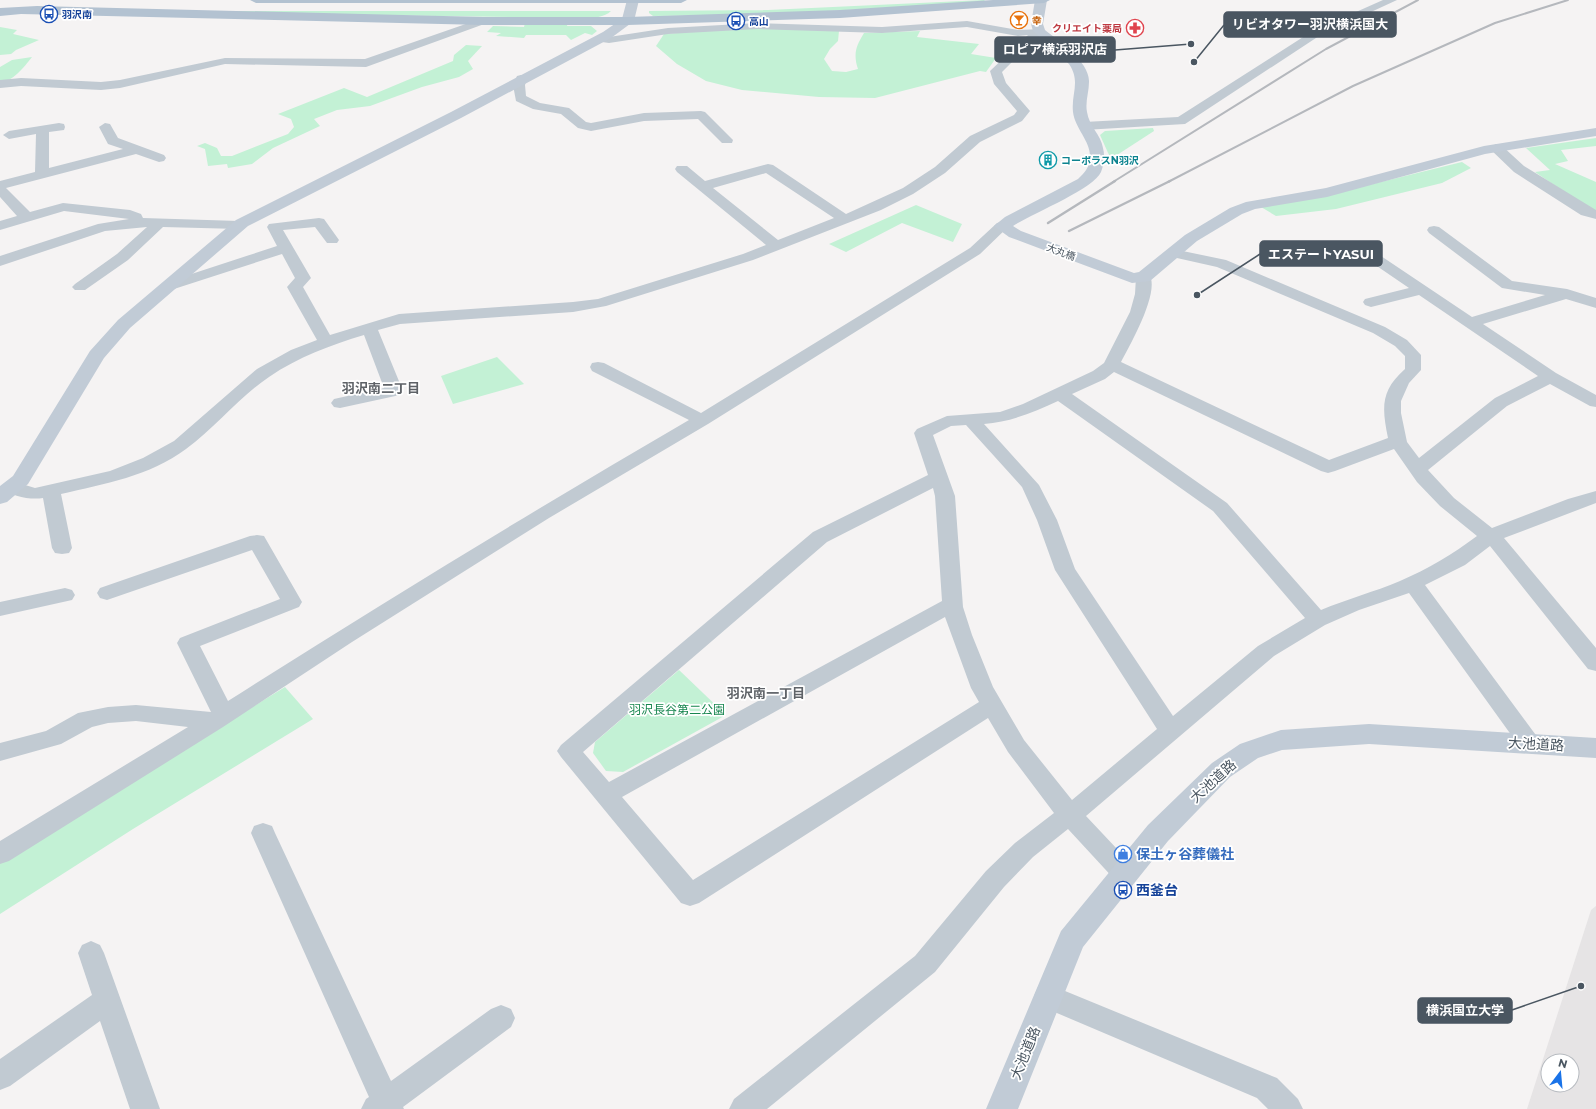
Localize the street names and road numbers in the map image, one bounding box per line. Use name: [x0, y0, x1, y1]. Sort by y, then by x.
street label: 大丸橋: [1045, 241, 1077, 263]
street label: 大池道路: [1508, 734, 1564, 754]
street label: 大池道路: [1186, 756, 1240, 806]
street label: 大池道路: [1006, 1024, 1044, 1082]

